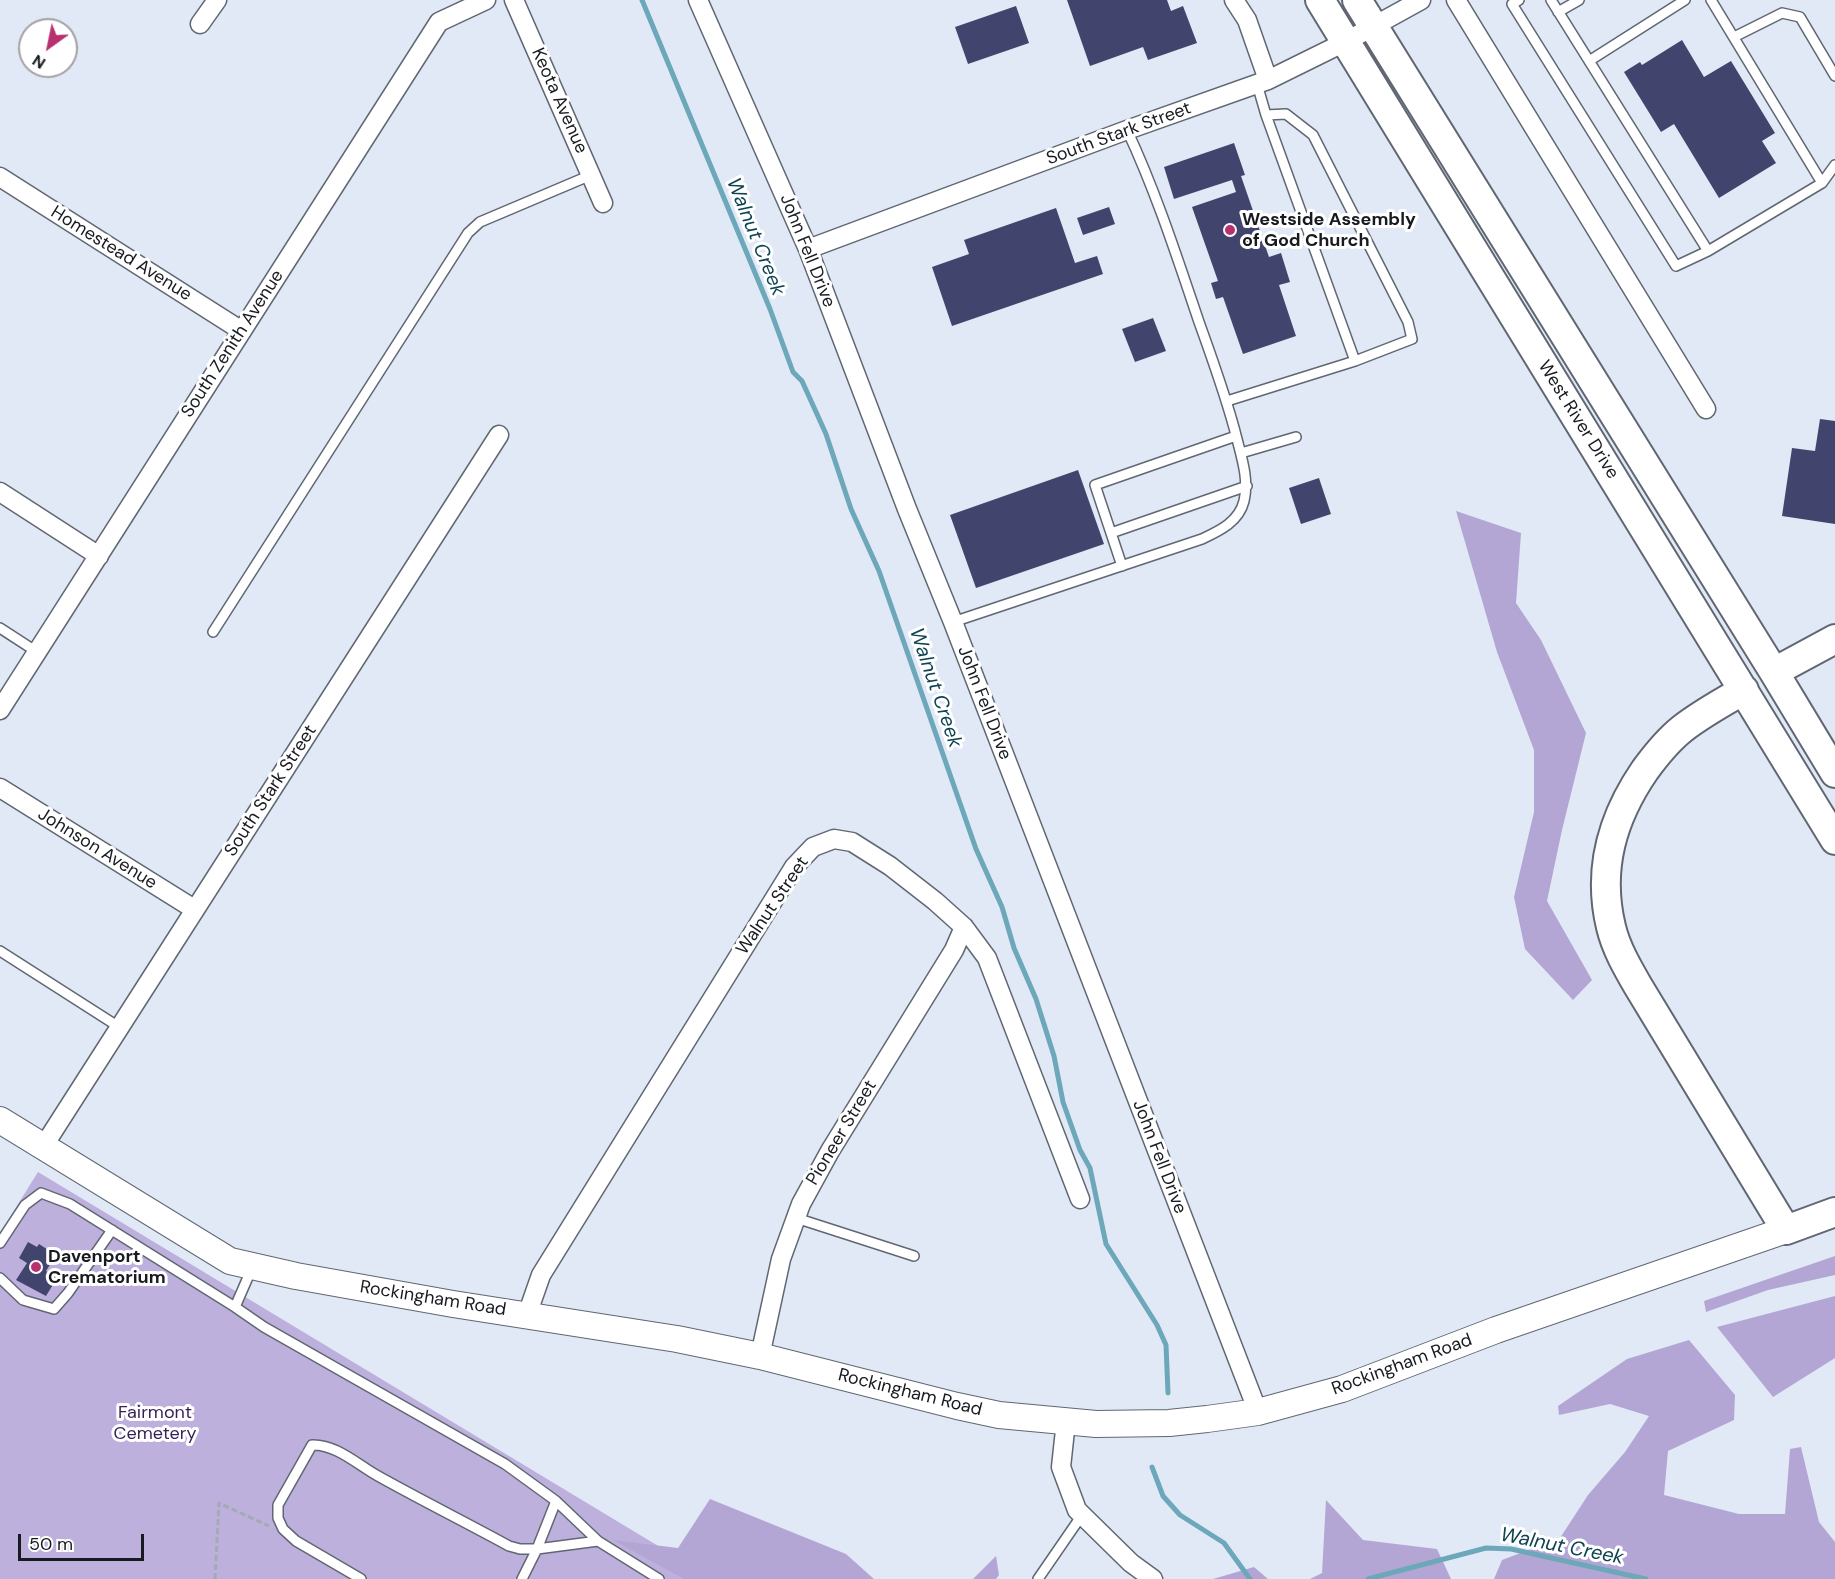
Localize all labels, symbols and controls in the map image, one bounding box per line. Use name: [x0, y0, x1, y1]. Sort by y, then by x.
north arrow: [18, 18, 78, 78]
street label: Keota Avenue: [526, 45, 592, 157]
text: N: [28, 50, 50, 74]
street label: South Stark Street: [1044, 98, 1194, 170]
water label: Walnut Creek: [720, 175, 790, 299]
street label: John Fell Drive: [774, 191, 840, 311]
street label: Homestead Avenue: [47, 202, 195, 306]
place label: Westside Assembly of God Church: [1242, 209, 1416, 252]
marker: Westside Assembly of God Church: [1223, 223, 1237, 237]
street label: South Zenith Avenue: [177, 266, 289, 422]
street label: West River Drive: [1533, 357, 1623, 483]
water label: Walnut Creek: [903, 625, 967, 751]
street label: John Fell Drive: [952, 643, 1016, 763]
street label: South Stark Street: [220, 721, 322, 861]
street label: Johnson Avenue: [33, 804, 161, 894]
street label: Walnut Street: [732, 853, 814, 959]
street label: Pioneer Street: [802, 1077, 882, 1189]
street label: John Fell Drive: [1127, 1097, 1191, 1217]
place label: Davenport Crematorium: [48, 1246, 166, 1288]
marker: Davenport Crematorium: [29, 1260, 43, 1274]
street label: Rockingham Road: [358, 1277, 508, 1321]
street label: Rockingham Road: [1329, 1330, 1475, 1400]
street label: Rockingham Road: [836, 1365, 984, 1421]
park label: Fairmont Cemetery: [114, 1402, 196, 1444]
scale bar: [21, 1522, 147, 1560]
water label: Walnut Creek: [1498, 1523, 1626, 1571]
text: 50 m: [29, 1532, 73, 1556]

